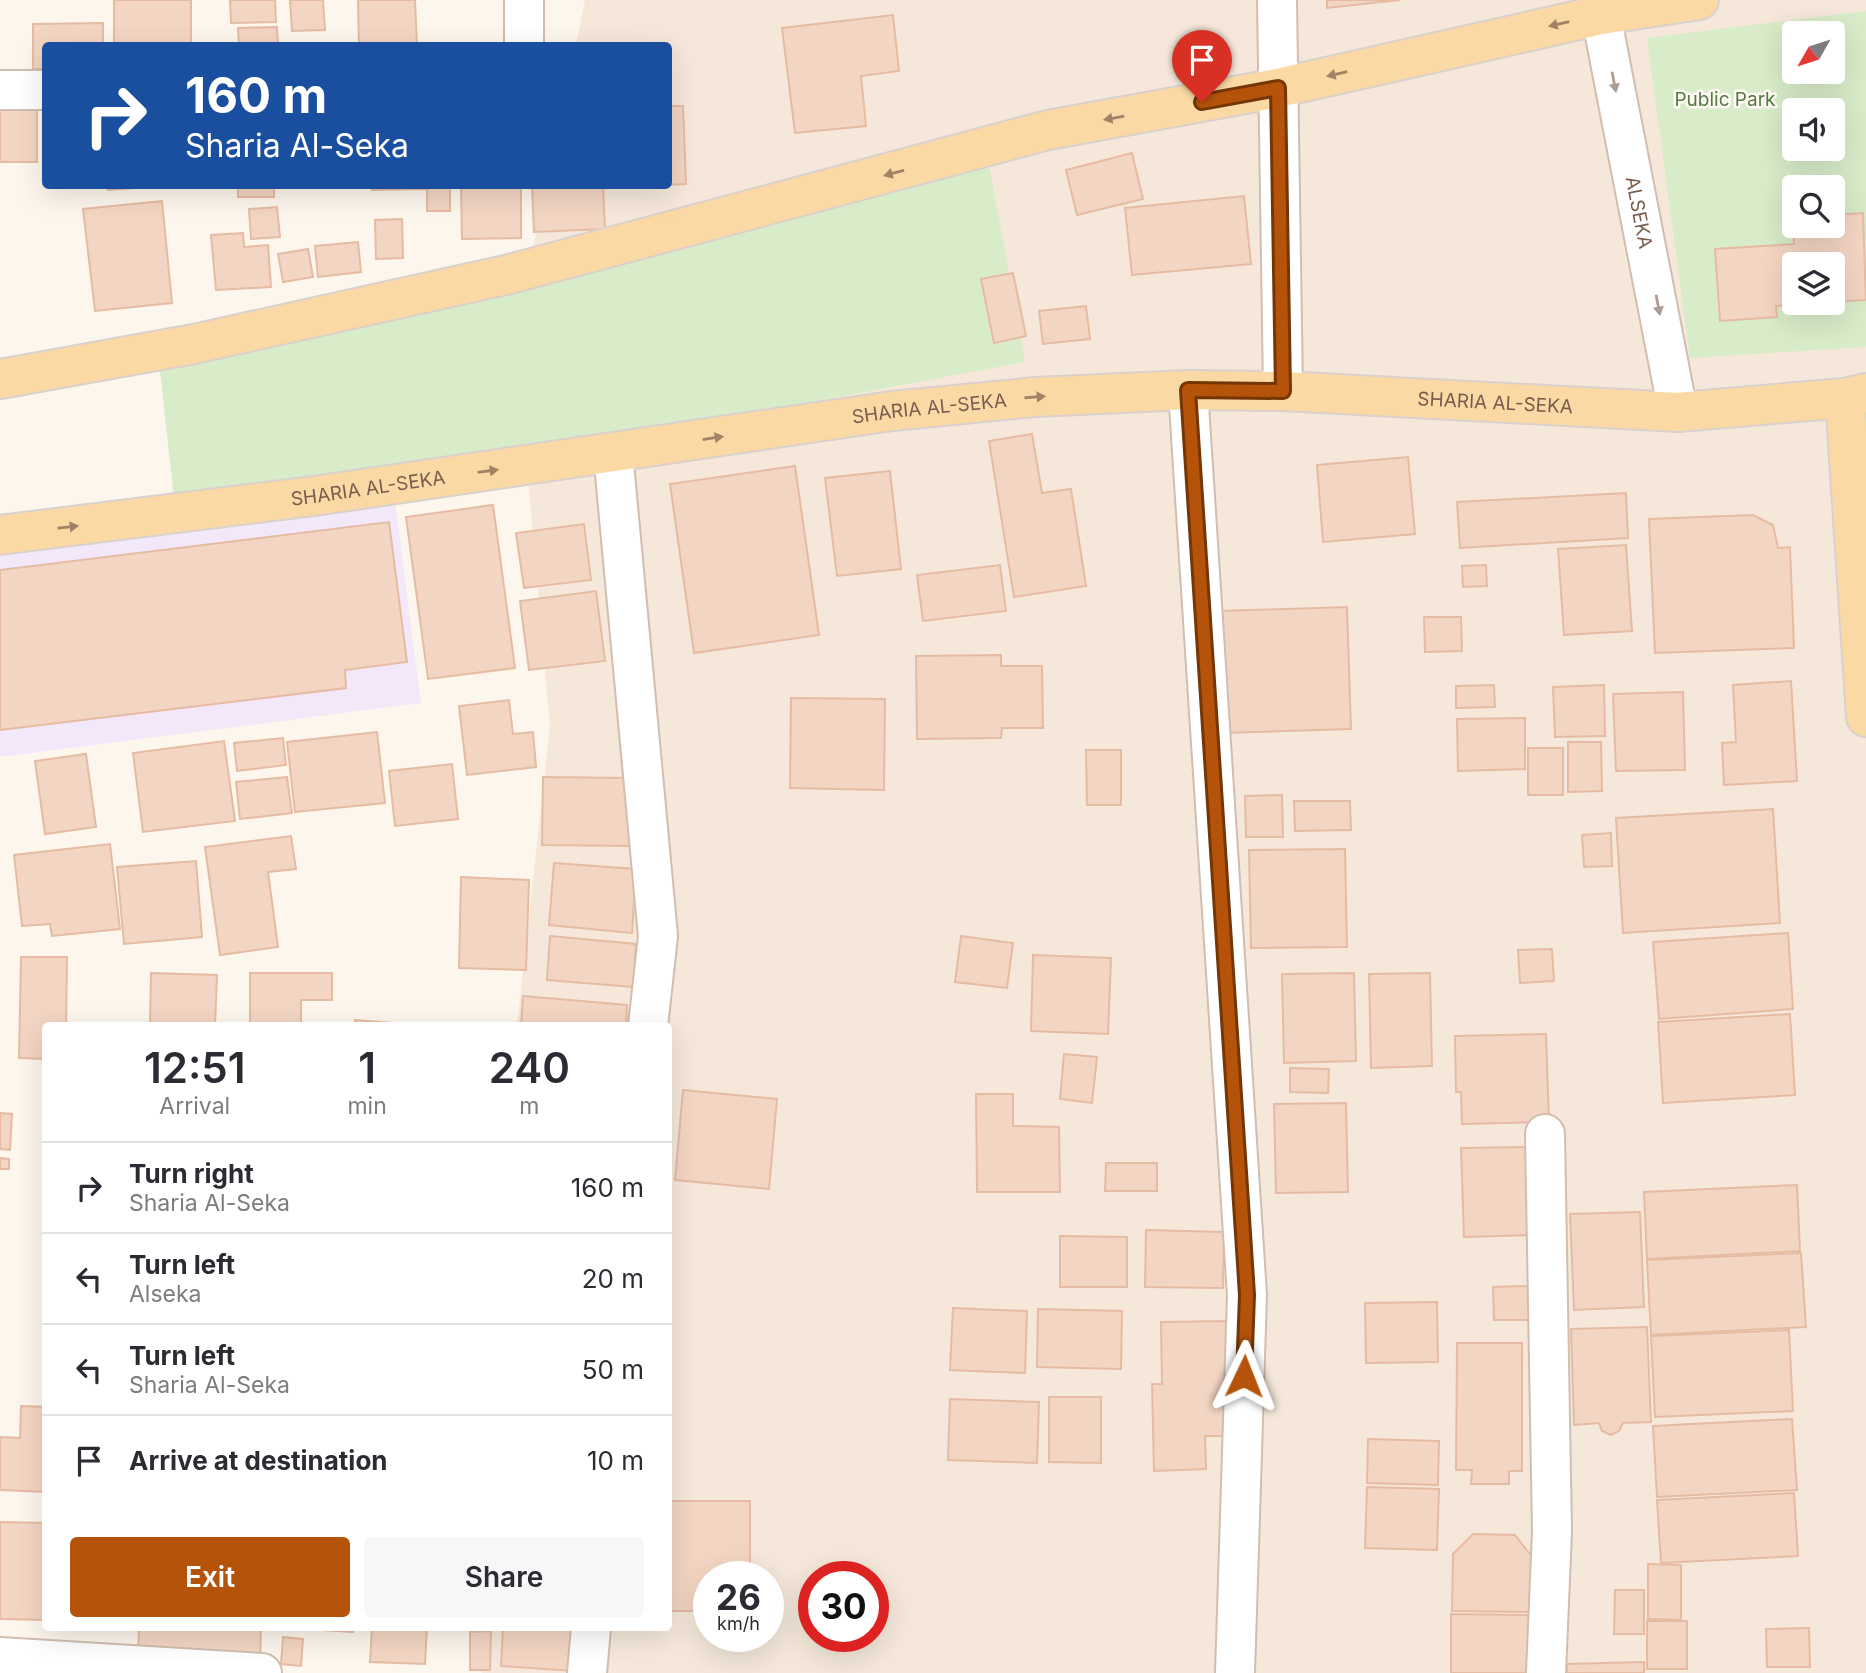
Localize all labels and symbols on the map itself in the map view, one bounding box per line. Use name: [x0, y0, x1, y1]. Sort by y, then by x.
one-way arrow: [1548, 19, 1570, 30]
north arrow: [1782, 21, 1844, 84]
pin: [1172, 30, 1232, 102]
one-way arrow: [1326, 69, 1348, 80]
one-way arrow: [1609, 71, 1620, 93]
park label: Public Park: [1674, 88, 1776, 111]
one-way arrow: [1103, 113, 1125, 124]
one-way arrow: [883, 168, 904, 178]
street label: ALSEKA: [1621, 174, 1657, 251]
one-way arrow: [1652, 294, 1663, 316]
street label: SHARIA AL-SEKA: [1417, 387, 1574, 418]
street label: SHARIA AL-SEKA: [850, 389, 1008, 429]
one-way arrow: [1025, 391, 1047, 402]
one-way arrow: [702, 432, 724, 443]
one-way arrow: [477, 465, 499, 476]
street label: SHARIA AL-SEKA: [290, 466, 447, 511]
one-way arrow: [57, 522, 79, 533]
position arrow: [1207, 1339, 1281, 1413]
speed limit sign: 30: [798, 1561, 889, 1652]

